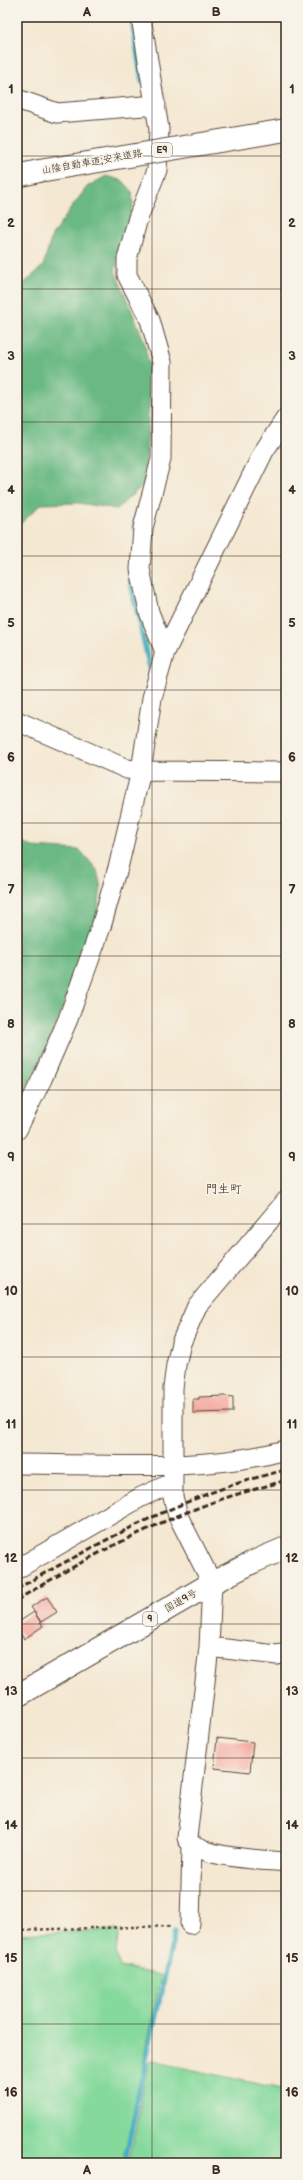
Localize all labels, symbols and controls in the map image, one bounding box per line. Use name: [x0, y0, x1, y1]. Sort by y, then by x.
text: A: [82, 4, 91, 20]
text: B: [211, 4, 221, 20]
text: 1: [8, 81, 14, 97]
text: 1: [289, 81, 295, 97]
road number: E9: [152, 143, 172, 157]
street label: 山陰自動車道;安来道路: [41, 147, 143, 177]
text: 2: [7, 215, 15, 231]
text: 2: [288, 215, 296, 231]
text: 3: [7, 348, 15, 364]
text: 3: [288, 348, 296, 364]
text: 4: [7, 482, 15, 498]
text: 4: [288, 482, 296, 498]
text: 5: [7, 615, 15, 631]
text: 5: [288, 615, 296, 631]
text: 6: [7, 749, 15, 765]
text: 6: [288, 749, 296, 765]
text: 7: [7, 882, 15, 898]
text: 7: [288, 882, 296, 898]
text: 8: [7, 1016, 15, 1032]
text: 8: [288, 1016, 296, 1032]
text: 9: [7, 1149, 15, 1165]
text: 9: [288, 1149, 296, 1165]
district label: 門生町: [206, 1182, 242, 1197]
text: 10: [4, 1283, 18, 1299]
text: 10: [285, 1283, 299, 1299]
text: 11: [6, 1416, 16, 1432]
text: 11: [287, 1416, 297, 1432]
text: 12: [4, 1550, 18, 1566]
text: 12: [285, 1550, 299, 1566]
street label: 国道9号: [163, 1587, 199, 1615]
road number: 9: [143, 1612, 157, 1626]
text: 13: [4, 1683, 18, 1699]
text: 13: [285, 1683, 299, 1699]
text: 14: [4, 1817, 18, 1833]
text: 14: [285, 1817, 299, 1833]
text: 15: [5, 1950, 18, 1966]
text: 15: [286, 1950, 299, 1966]
text: 16: [4, 2084, 18, 2100]
text: 16: [285, 2084, 299, 2100]
text: A: [82, 2162, 91, 2178]
text: B: [211, 2162, 221, 2178]

